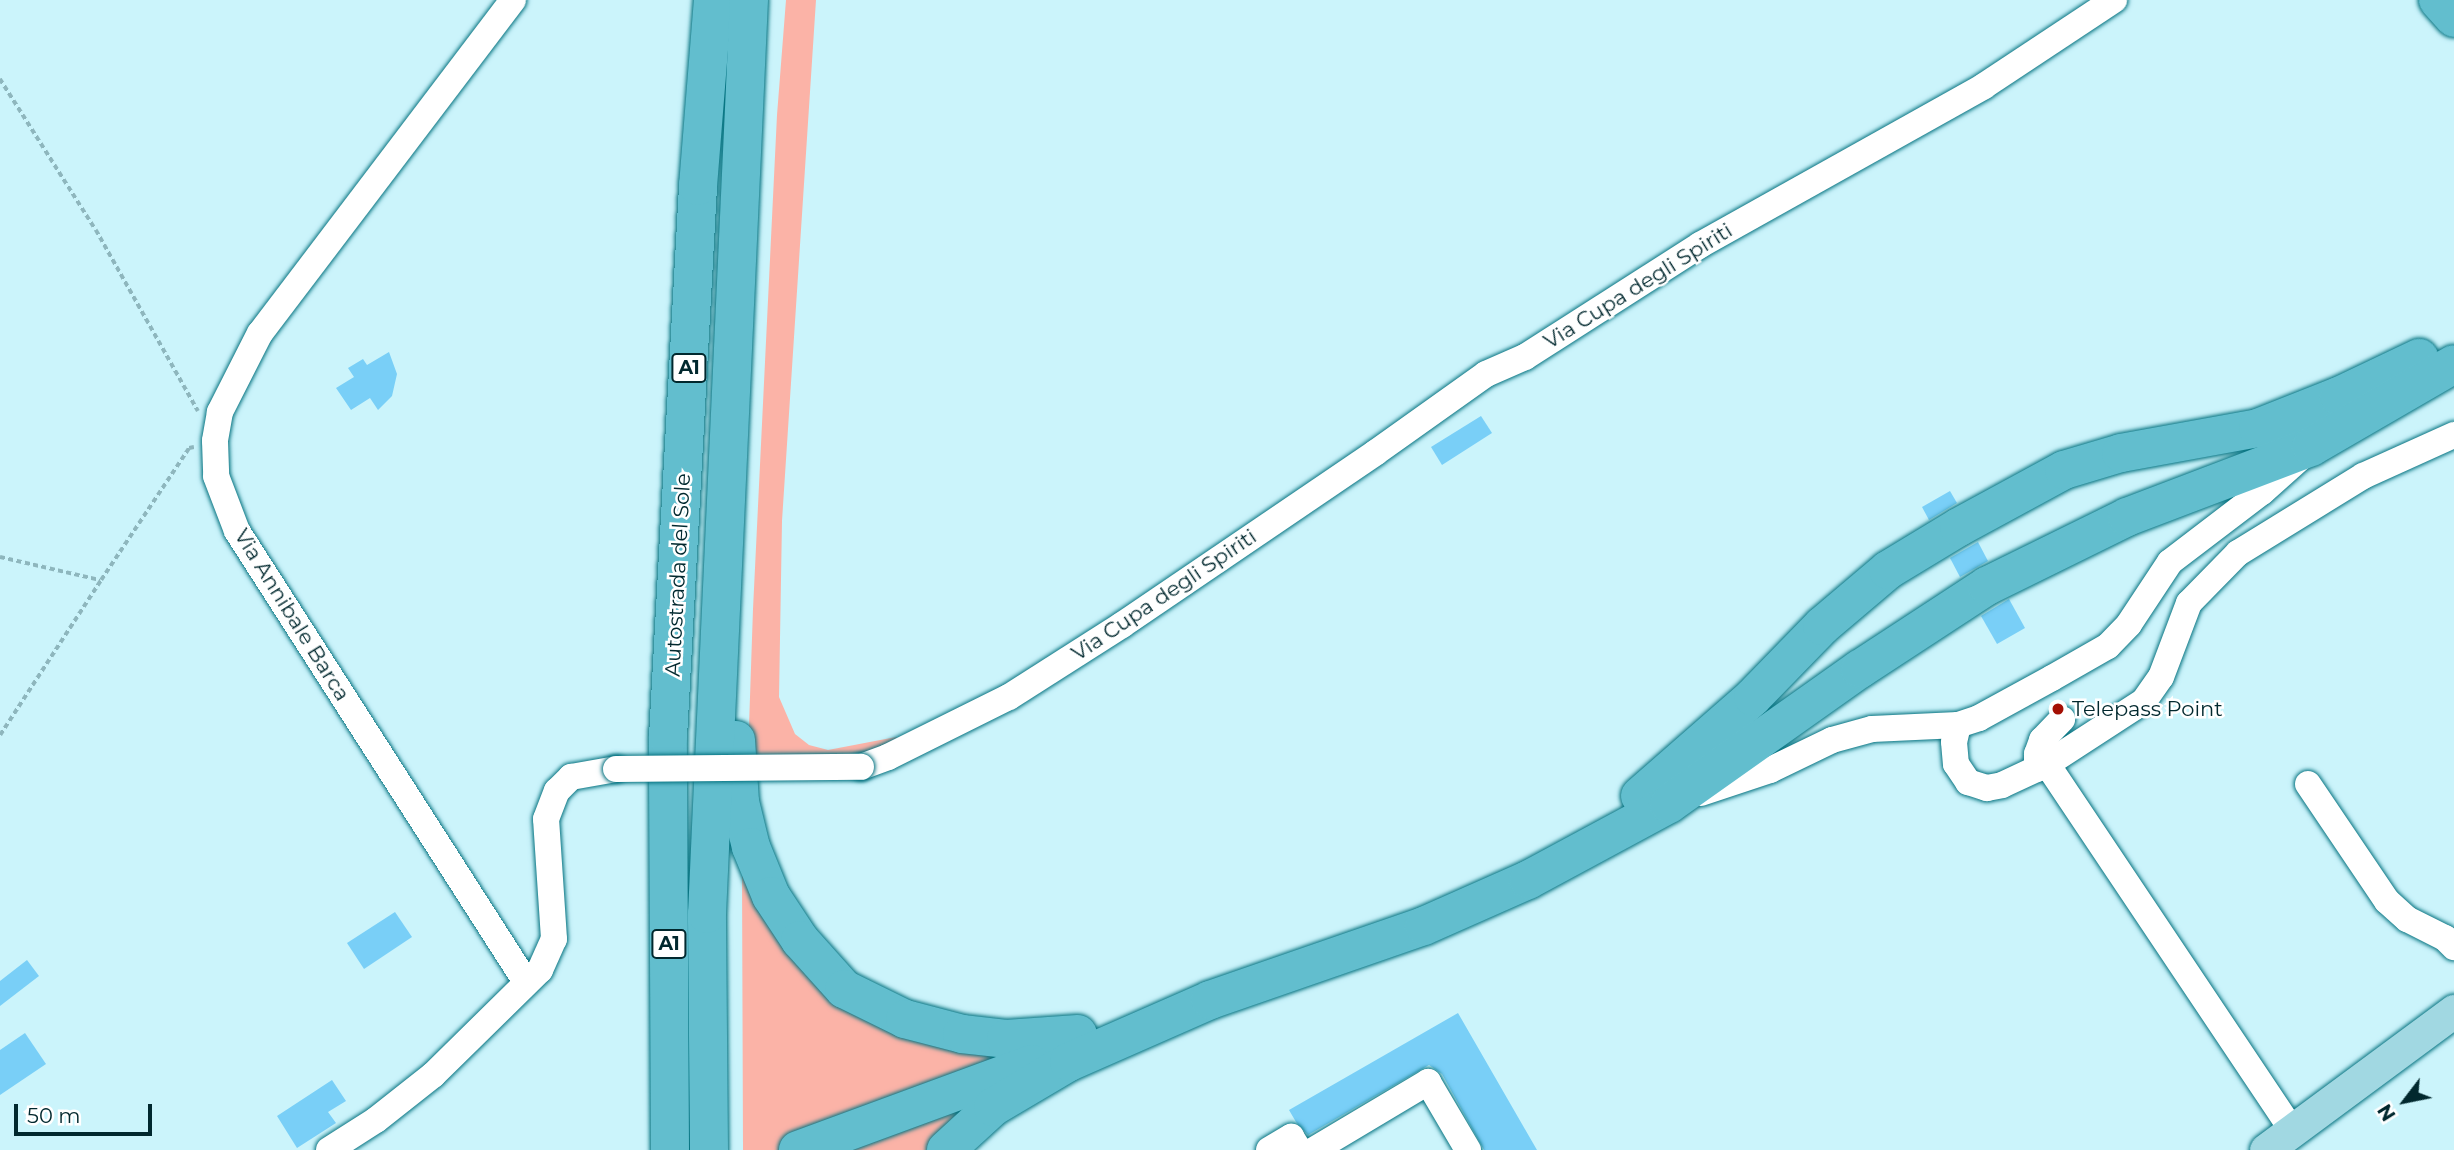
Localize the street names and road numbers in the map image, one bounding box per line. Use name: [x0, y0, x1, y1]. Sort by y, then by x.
street label: Via Cupa degli Spiriti: [1539, 218, 1737, 354]
road number: A1: [670, 352, 708, 384]
street label: Autostrada del Sole: [660, 473, 696, 677]
street label: Via Annibale Barca: [229, 524, 355, 706]
street label: Via Cupa degli Spiriti: [1067, 524, 1261, 666]
road number: A1: [650, 928, 688, 960]

